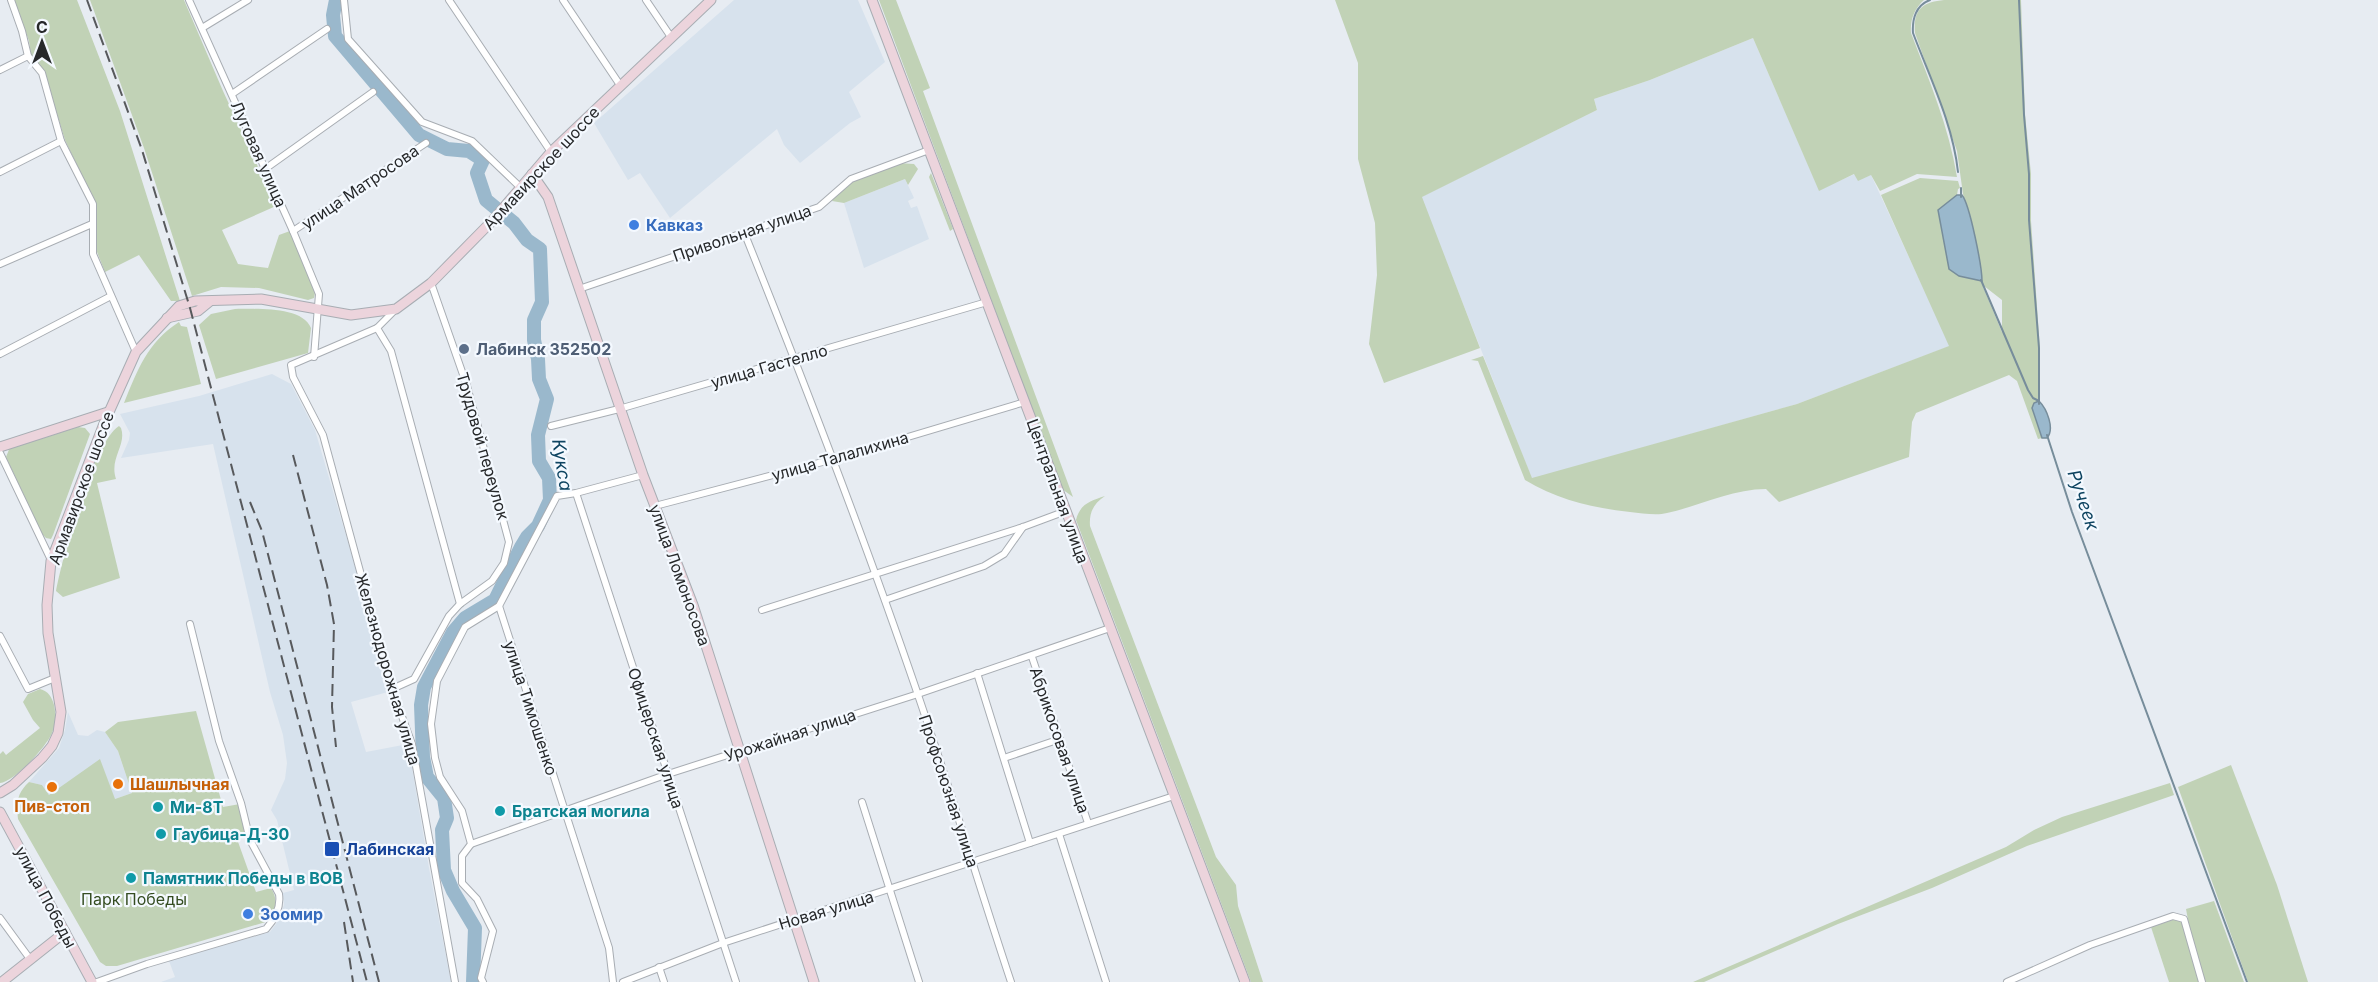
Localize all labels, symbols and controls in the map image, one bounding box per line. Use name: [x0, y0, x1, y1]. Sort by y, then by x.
north arrow: [12, 12, 72, 72]
text: С: [36, 17, 48, 37]
street label: Луговая улица: [227, 98, 291, 210]
street label: Армавирское шоссе: [479, 102, 603, 234]
street label: улица Матросова: [298, 140, 422, 234]
street label: Привольная улица: [670, 200, 814, 266]
place label: Кавказ: [646, 215, 703, 235]
marker: Кавказ: [627, 218, 641, 232]
place label: Лабинск 352502: [476, 339, 611, 359]
street label: улица Гастелло: [708, 340, 830, 392]
marker: Лабинск 352502: [457, 342, 471, 356]
street label: Трудовой переулок: [452, 370, 514, 522]
street label: Армавирское шоссе: [44, 409, 118, 567]
street label: Центральная улица: [1023, 416, 1093, 566]
street label: улица Талалихина: [769, 427, 911, 485]
water label: Кукса: [548, 437, 577, 492]
water label: Ручеек: [2063, 467, 2104, 534]
street label: улица Ломоносова: [645, 501, 715, 649]
street label: Железнодорожная улица: [351, 571, 425, 767]
street label: улица Тимошенко: [500, 638, 562, 778]
street label: Абрикосовая улица: [1026, 664, 1094, 816]
street label: Офицерская улица: [624, 665, 688, 811]
street label: Урожайная улица: [722, 704, 858, 766]
street label: Профсоюзная улица: [915, 712, 983, 870]
place label: Шашлычная: [130, 774, 230, 794]
marker: Шашлычная: [111, 777, 125, 791]
marker: Пив-стоп: [45, 780, 59, 794]
place label: Пив-стоп: [14, 796, 90, 816]
place label: Ми-8Т: [170, 797, 224, 817]
marker: Ми-8Т: [151, 800, 165, 814]
place label: Братская могила: [512, 801, 650, 821]
marker: Братская могила: [493, 804, 507, 818]
place label: Гаубица-Д-30: [173, 824, 289, 844]
marker: Гаубица-Д-30: [154, 827, 168, 841]
place label: Лабинская: [346, 839, 434, 859]
marker: Лабинская: [323, 840, 341, 858]
street label: улица Победы: [11, 843, 81, 951]
place label: Памятник Победы в ВОВ: [143, 868, 343, 888]
marker: Памятник Победы в ВОВ: [124, 871, 138, 885]
street label: Новая улица: [776, 886, 876, 934]
park label: Парк Победы: [81, 889, 187, 909]
place label: Зоомир: [260, 904, 323, 924]
marker: Зоомир: [241, 907, 255, 921]

